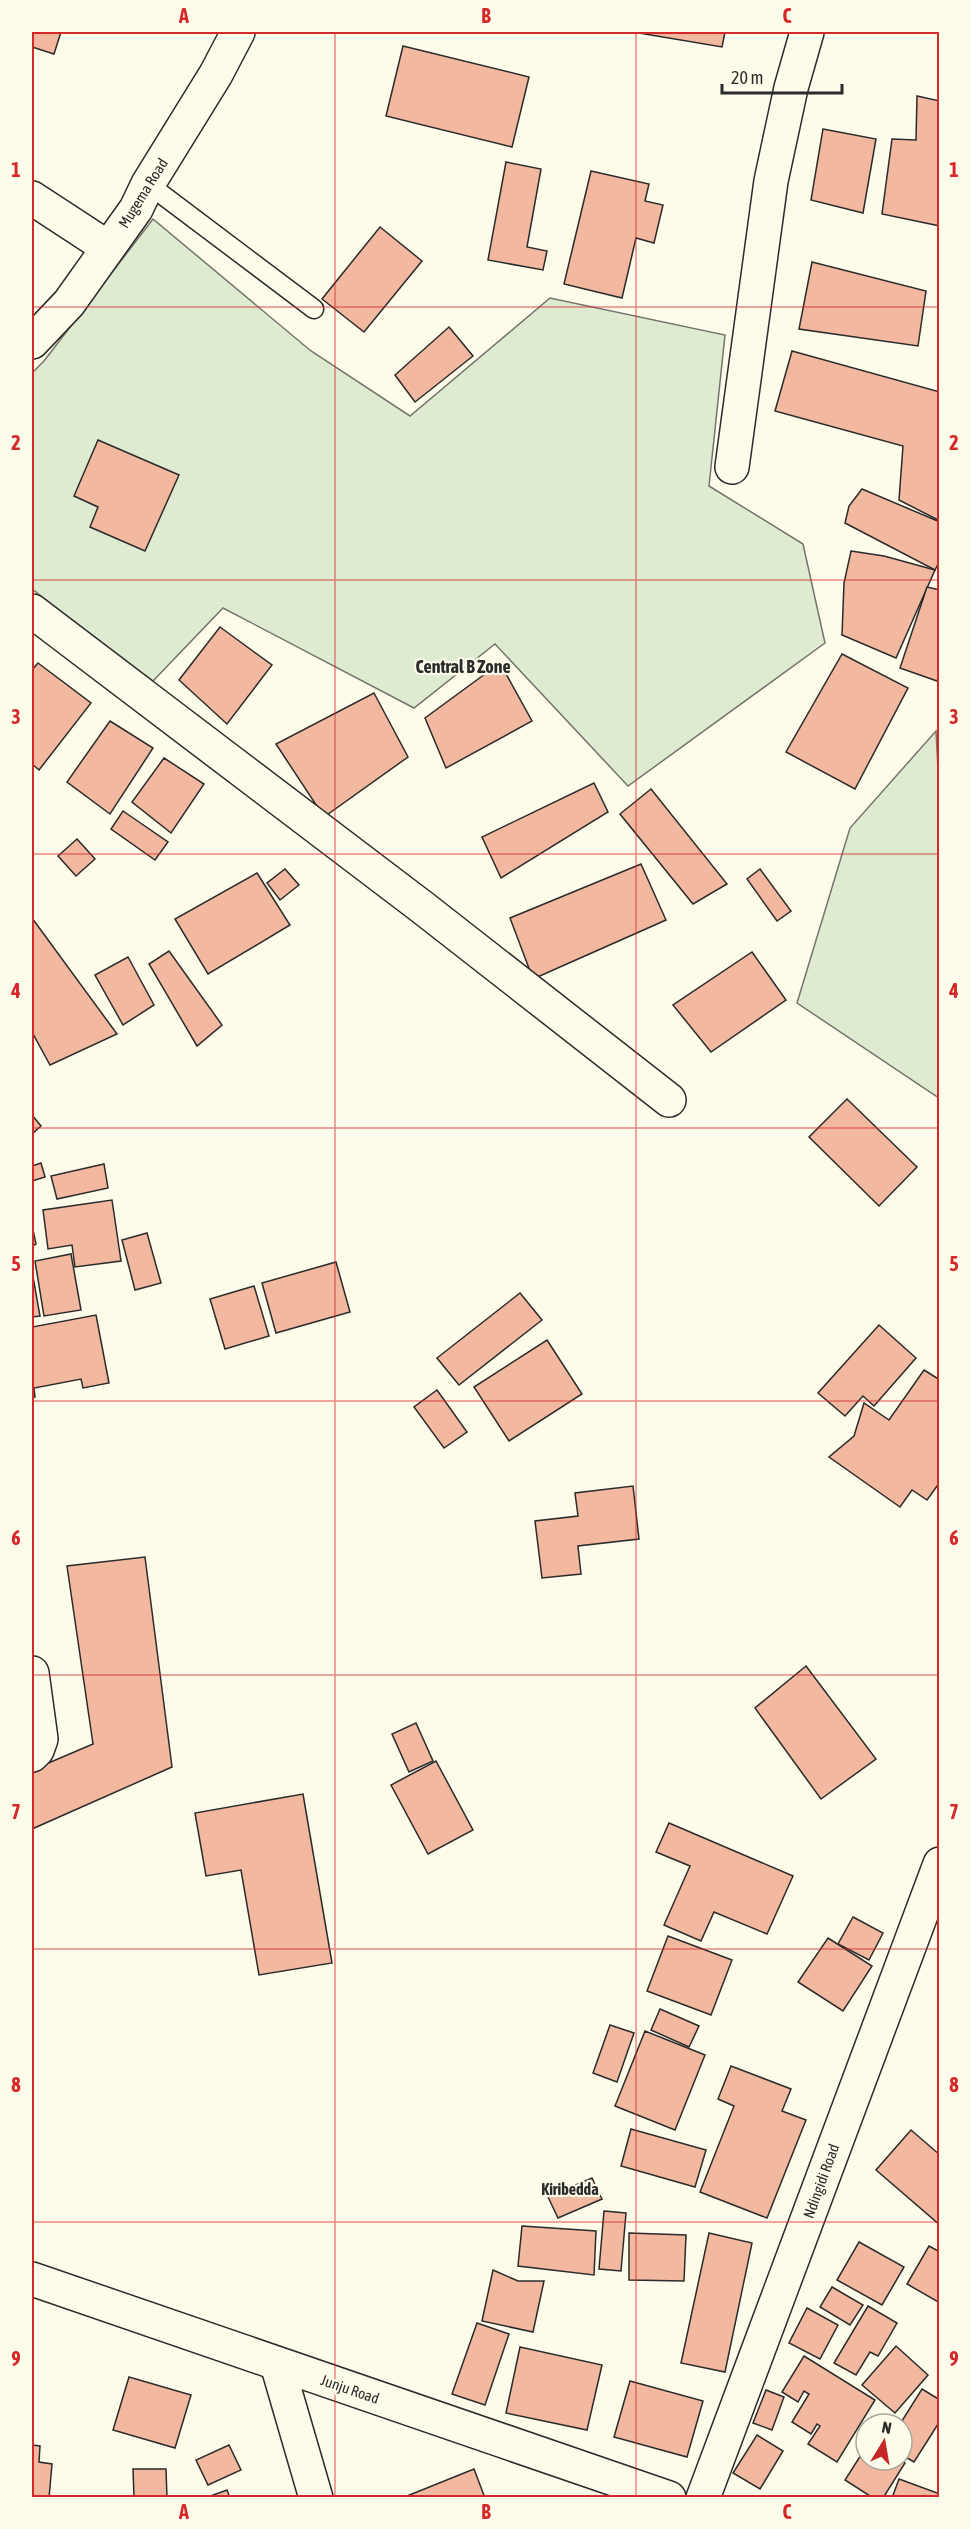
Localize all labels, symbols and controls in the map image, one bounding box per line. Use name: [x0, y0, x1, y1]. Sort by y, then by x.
text: A: [178, 4, 189, 27]
text: B: [481, 4, 491, 27]
text: C: [783, 4, 792, 27]
scale bar: [722, 57, 842, 95]
text: 20 m: [731, 67, 763, 88]
street label: Mugema Road: [115, 155, 171, 231]
text: 1: [11, 158, 21, 181]
text: 1: [949, 158, 959, 181]
text: 2: [11, 431, 21, 454]
text: 2: [949, 431, 959, 454]
district label: Central B Zone: [415, 656, 511, 677]
text: 3: [11, 705, 21, 728]
text: 3: [949, 705, 959, 728]
text: 4: [10, 979, 21, 1002]
text: 4: [948, 979, 959, 1002]
text: 5: [11, 1252, 21, 1275]
text: 5: [949, 1252, 959, 1275]
text: 6: [11, 1526, 21, 1549]
text: 6: [949, 1526, 959, 1549]
text: 7: [11, 1800, 21, 1823]
text: 7: [949, 1800, 959, 1823]
text: 8: [11, 2073, 21, 2096]
text: 8: [949, 2073, 959, 2096]
street label: Ndingidi Road: [800, 2142, 842, 2220]
district label: Kiribedda: [541, 2180, 599, 2198]
text: 9: [11, 2347, 21, 2370]
text: 9: [949, 2347, 959, 2370]
street label: Junju Road: [319, 2371, 381, 2407]
north arrow: [854, 2412, 914, 2472]
text: N: [881, 2418, 893, 2437]
text: A: [178, 2500, 189, 2523]
text: B: [481, 2500, 491, 2523]
text: C: [783, 2500, 792, 2523]

